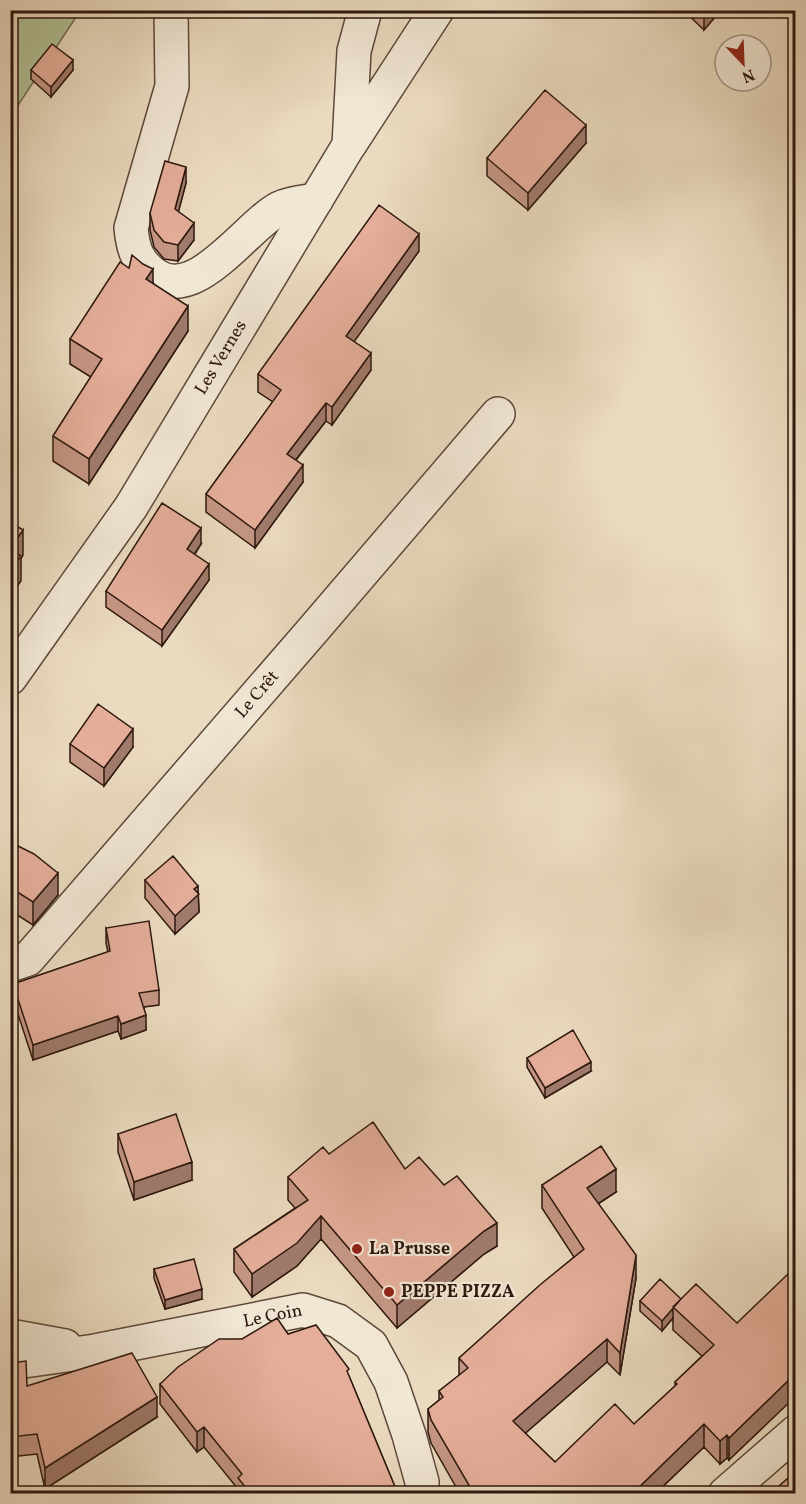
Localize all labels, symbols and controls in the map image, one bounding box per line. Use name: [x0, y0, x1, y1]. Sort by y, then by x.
north arrow: [713, 33, 773, 93]
text: N: [738, 63, 758, 88]
street label: Les Vernes: [189, 315, 253, 400]
street label: Le Crêt: [229, 665, 285, 724]
place label: La Prusse: [369, 1237, 450, 1262]
marker: La Prusse: [350, 1242, 364, 1256]
place label: PEPPE PIZZA: [401, 1280, 515, 1305]
marker: PEPPE PIZZA: [382, 1285, 396, 1299]
street label: Le Coin: [241, 1298, 305, 1334]

